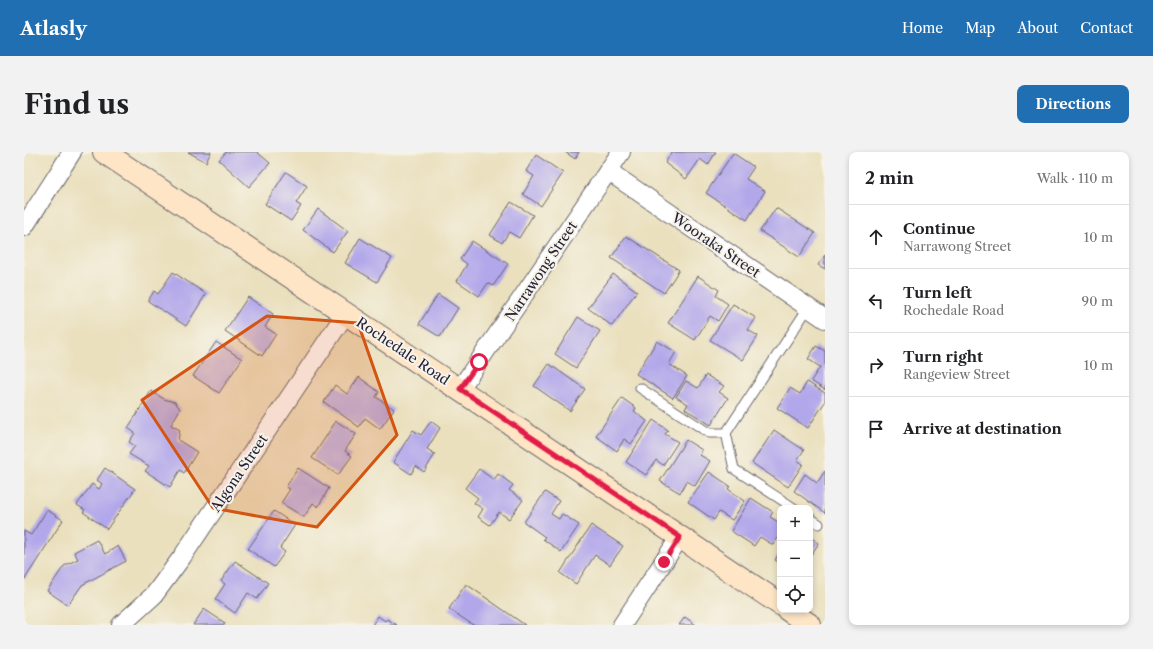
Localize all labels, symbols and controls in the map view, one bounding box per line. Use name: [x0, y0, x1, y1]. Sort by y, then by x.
text: Atlasly: [20, 17, 87, 40]
text: Home: [902, 19, 943, 37]
text: Map: [965, 19, 995, 37]
text: About: [1017, 19, 1058, 37]
text: Contact: [1080, 19, 1133, 37]
button: Directions: [1017, 85, 1129, 123]
text: Find us: [24, 87, 129, 121]
text: 2 min: [865, 168, 914, 188]
text: Walk · 110 m: [1037, 170, 1113, 186]
street label: Wooraka Street: [667, 208, 764, 281]
street label: Narrawong Street: [501, 218, 581, 324]
text: Continue: [903, 219, 975, 238]
icon: ahead: [865, 226, 887, 248]
text: 10 m: [1084, 229, 1113, 245]
text: Narrawong Street: [903, 238, 1011, 254]
text: Turn left: [903, 283, 972, 302]
icon: left: [865, 290, 887, 312]
text: 90 m: [1082, 293, 1113, 309]
text: Rochedale Road: [903, 302, 1004, 318]
street label: Rochedale Road: [353, 313, 454, 389]
text: Turn right: [903, 347, 983, 366]
route start: [470, 353, 488, 371]
icon: right: [865, 354, 887, 376]
text: 10 m: [1084, 357, 1113, 373]
text: Rangeview Street: [903, 366, 1010, 382]
icon: arrive: [865, 418, 887, 440]
text: Arrive at destination: [903, 419, 1062, 438]
street label: Algona Street: [206, 431, 272, 516]
map controls: [777, 505, 813, 613]
button: +: [777, 505, 813, 541]
button: −: [777, 541, 813, 577]
route end: [655, 553, 673, 571]
button: locate: [777, 577, 813, 613]

